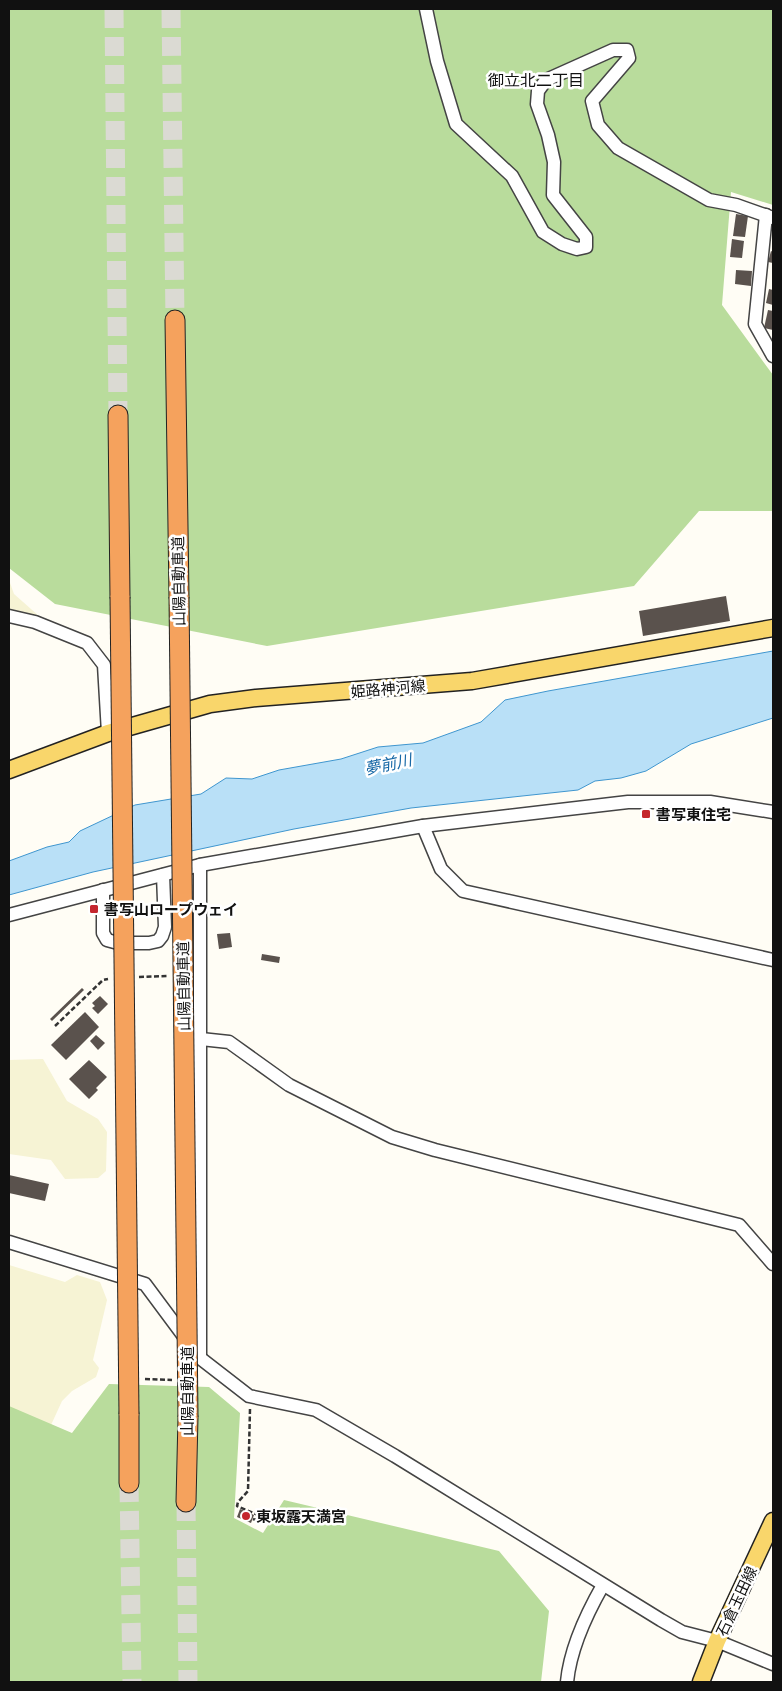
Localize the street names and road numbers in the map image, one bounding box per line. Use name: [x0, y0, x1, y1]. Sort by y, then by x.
street label: 山陽自動車道: [167, 536, 189, 626]
street label: 姫路神河線: [350, 675, 426, 701]
street label: 山陽自動車道: [172, 941, 194, 1031]
street label: 山陽自動車道: [177, 1346, 197, 1436]
street label: 石倉玉田線: [711, 1563, 761, 1639]

